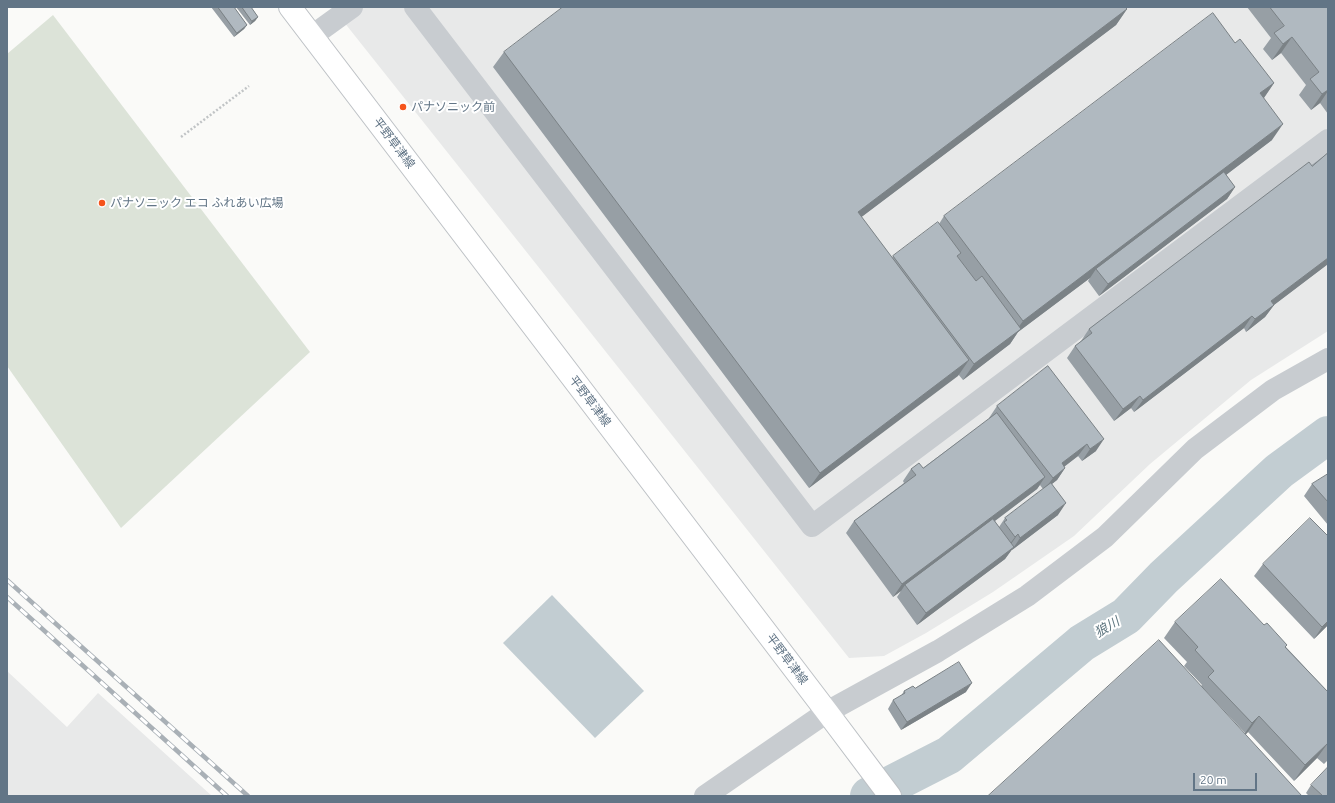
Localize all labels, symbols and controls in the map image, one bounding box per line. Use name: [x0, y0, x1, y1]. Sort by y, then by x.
place label: パナソニック前: [411, 100, 495, 114]
marker: パナソニック前: [398, 102, 408, 112]
street label: 平野草津線: [370, 115, 418, 171]
place label: パナソニック エコ ふれあい広場: [110, 196, 283, 210]
marker: パナソニック エコ ふれあい広場: [97, 198, 107, 208]
street label: 平野草津線: [566, 373, 614, 429]
water label: 狼川: [1092, 614, 1122, 640]
street label: 平野草津線: [763, 631, 811, 687]
scale bar: [1195, 765, 1259, 791]
text: 20 m: [1200, 773, 1227, 786]

